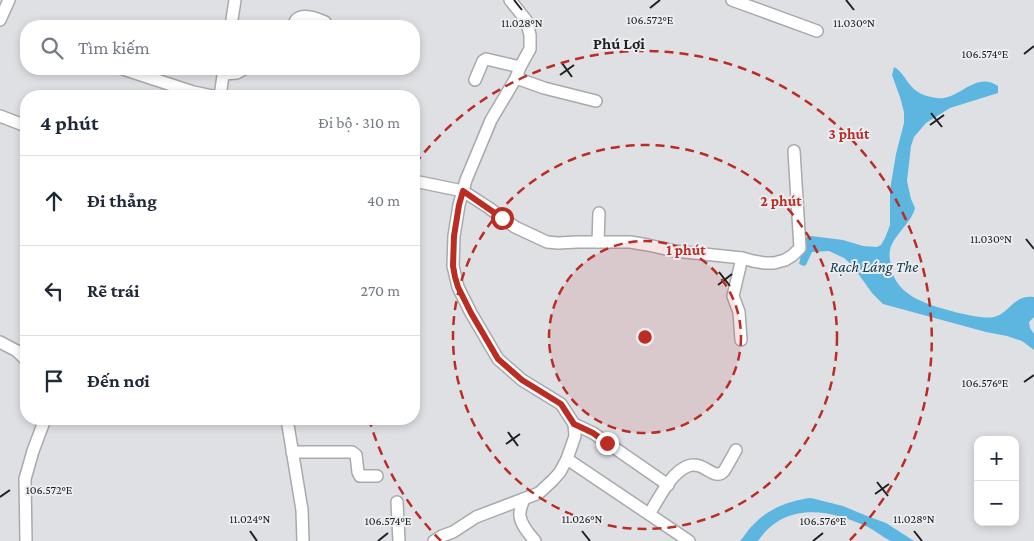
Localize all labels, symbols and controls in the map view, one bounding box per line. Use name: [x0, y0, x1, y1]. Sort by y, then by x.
text: 106.572°E: [627, 13, 674, 27]
text: 11.028°N: [501, 16, 543, 30]
text: 11.030°N: [833, 16, 875, 30]
search box: [20, 20, 420, 75]
icon: search: [38, 34, 66, 62]
district label: Phú Lợi: [593, 35, 645, 52]
text: Tìm kiếm: [78, 37, 150, 58]
text: 106.574°E: [962, 47, 1009, 61]
text: 4 phút: [40, 111, 98, 135]
text: Đi bộ · 310 m: [318, 114, 400, 131]
text: 3 phút: [828, 126, 870, 142]
icon: ahead: [40, 187, 68, 215]
text: Đi thẳng: [87, 190, 157, 211]
text: 40 m: [367, 192, 400, 209]
text: 2 phút: [760, 193, 802, 209]
route start: [491, 207, 514, 230]
text: 11.030°N: [970, 232, 1012, 246]
text: 1 phút: [666, 242, 706, 258]
water label: Rạch Láng The: [830, 258, 918, 276]
icon: left: [40, 277, 68, 305]
text: Rẽ trái: [87, 280, 140, 301]
text: 270 m: [361, 282, 400, 299]
centre of rings: [636, 328, 654, 346]
icon: arrive: [40, 367, 68, 395]
text: Đến nơi: [87, 370, 150, 391]
text: 106.576°E: [962, 376, 1009, 390]
route end: [596, 432, 619, 455]
map controls: [974, 436, 1019, 526]
button: +: [974, 436, 1019, 481]
button: −: [974, 481, 1019, 526]
text: 106.572°E: [26, 483, 73, 497]
text: 11.024°N: [230, 512, 271, 526]
text: 11.026°N: [562, 512, 602, 526]
text: 11.028°N: [893, 512, 935, 526]
text: 106.574°E: [365, 514, 412, 528]
text: 106.576°E: [800, 514, 847, 528]

